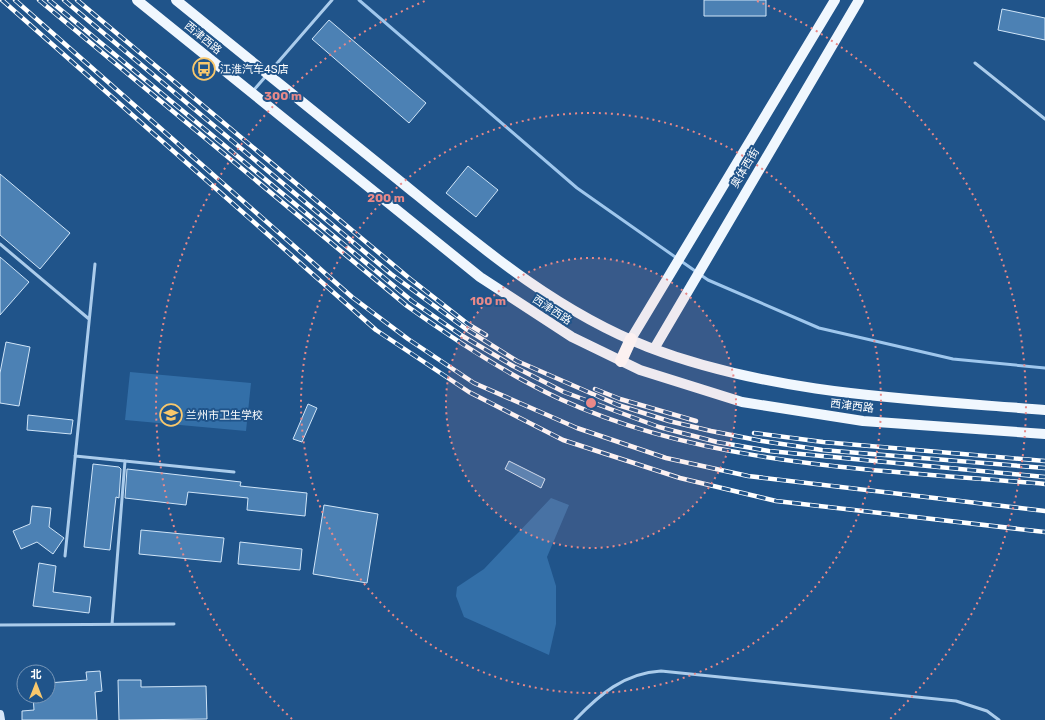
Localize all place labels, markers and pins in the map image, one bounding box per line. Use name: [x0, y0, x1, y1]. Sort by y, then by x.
bus stop icon: 江淮汽车4S店: [191, 56, 217, 82]
place label: 江淮汽车4S店: [220, 63, 289, 76]
centre of rings: [584, 396, 598, 410]
school or university icon: 兰州市卫生学校: [158, 402, 184, 428]
place label: 兰州市卫生学校: [186, 409, 263, 422]

